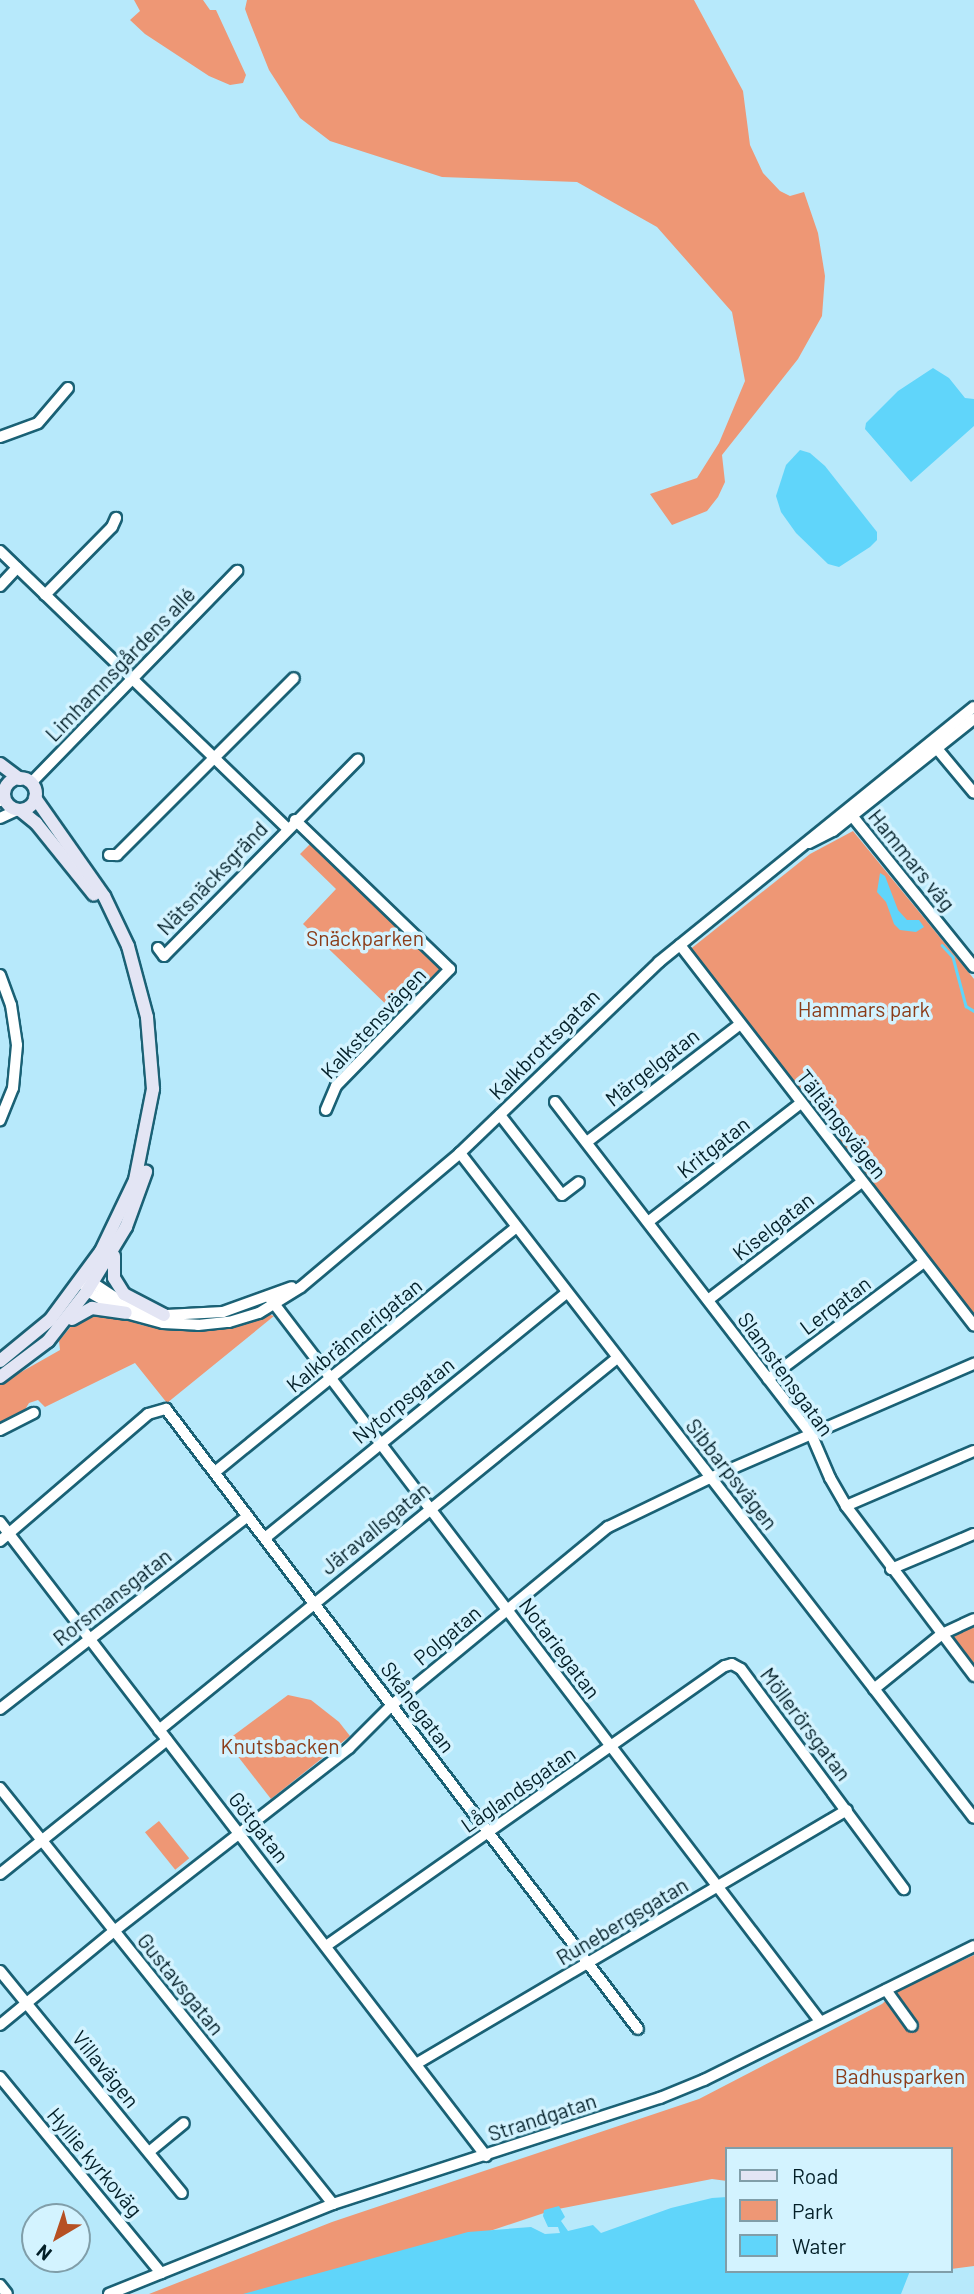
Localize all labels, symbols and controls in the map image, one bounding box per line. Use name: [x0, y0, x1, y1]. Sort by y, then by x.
street label: Limhamnsgårdens allé: [40, 582, 200, 746]
street label: Hammars väg: [863, 804, 961, 916]
street label: Nätsnäcksgränd: [151, 816, 273, 940]
park label: Snäckparken: [306, 925, 424, 951]
street label: Kalkstensvägen: [315, 962, 431, 1084]
street label: Kalkbrottsgatan: [483, 983, 605, 1105]
park label: Hammars park: [798, 996, 930, 1022]
street label: Märgelgatan: [600, 1023, 704, 1111]
street label: Tältängsvägen: [792, 1064, 892, 1184]
street label: Kritgatan: [672, 1111, 754, 1183]
street label: Kiselgatan: [727, 1187, 819, 1265]
street label: Lergatan: [795, 1270, 875, 1340]
street label: Kalkbrännerigatan: [281, 1273, 427, 1397]
street label: Slamstensgatan: [733, 1307, 839, 1441]
street label: Nytorpsgatan: [347, 1351, 459, 1449]
street label: Sibbarpsvägen: [681, 1413, 783, 1535]
street label: Järavallsgatan: [315, 1476, 435, 1580]
street label: Rorsmansgatan: [48, 1543, 176, 1651]
street label: Notariegatan: [514, 1593, 606, 1703]
street label: Polgatan: [408, 1600, 486, 1670]
street label: Skånegatan: [376, 1657, 460, 1757]
street label: Möllerörsgatan: [755, 1662, 857, 1786]
park label: Knutsbacken: [221, 1733, 339, 1759]
street label: Låglandsgatan: [456, 1740, 580, 1838]
street label: Götgatan: [223, 1787, 295, 1867]
street label: Runebergsgatan: [552, 1872, 692, 1970]
street label: Gustavsgatan: [132, 1928, 230, 2040]
street label: Villavägen: [67, 2025, 145, 2113]
park label: Badhusparken: [835, 2063, 965, 2089]
street label: Strandgatan: [485, 2088, 599, 2146]
street label: Hyllie kyrkoväg: [42, 2102, 148, 2222]
legend: [726, 2147, 953, 2273]
text: Road: [792, 2163, 838, 2188]
text: Park: [792, 2198, 833, 2223]
north arrow: [21, 2203, 91, 2273]
text: Water: [792, 2233, 846, 2258]
text: N: [32, 2240, 56, 2266]

